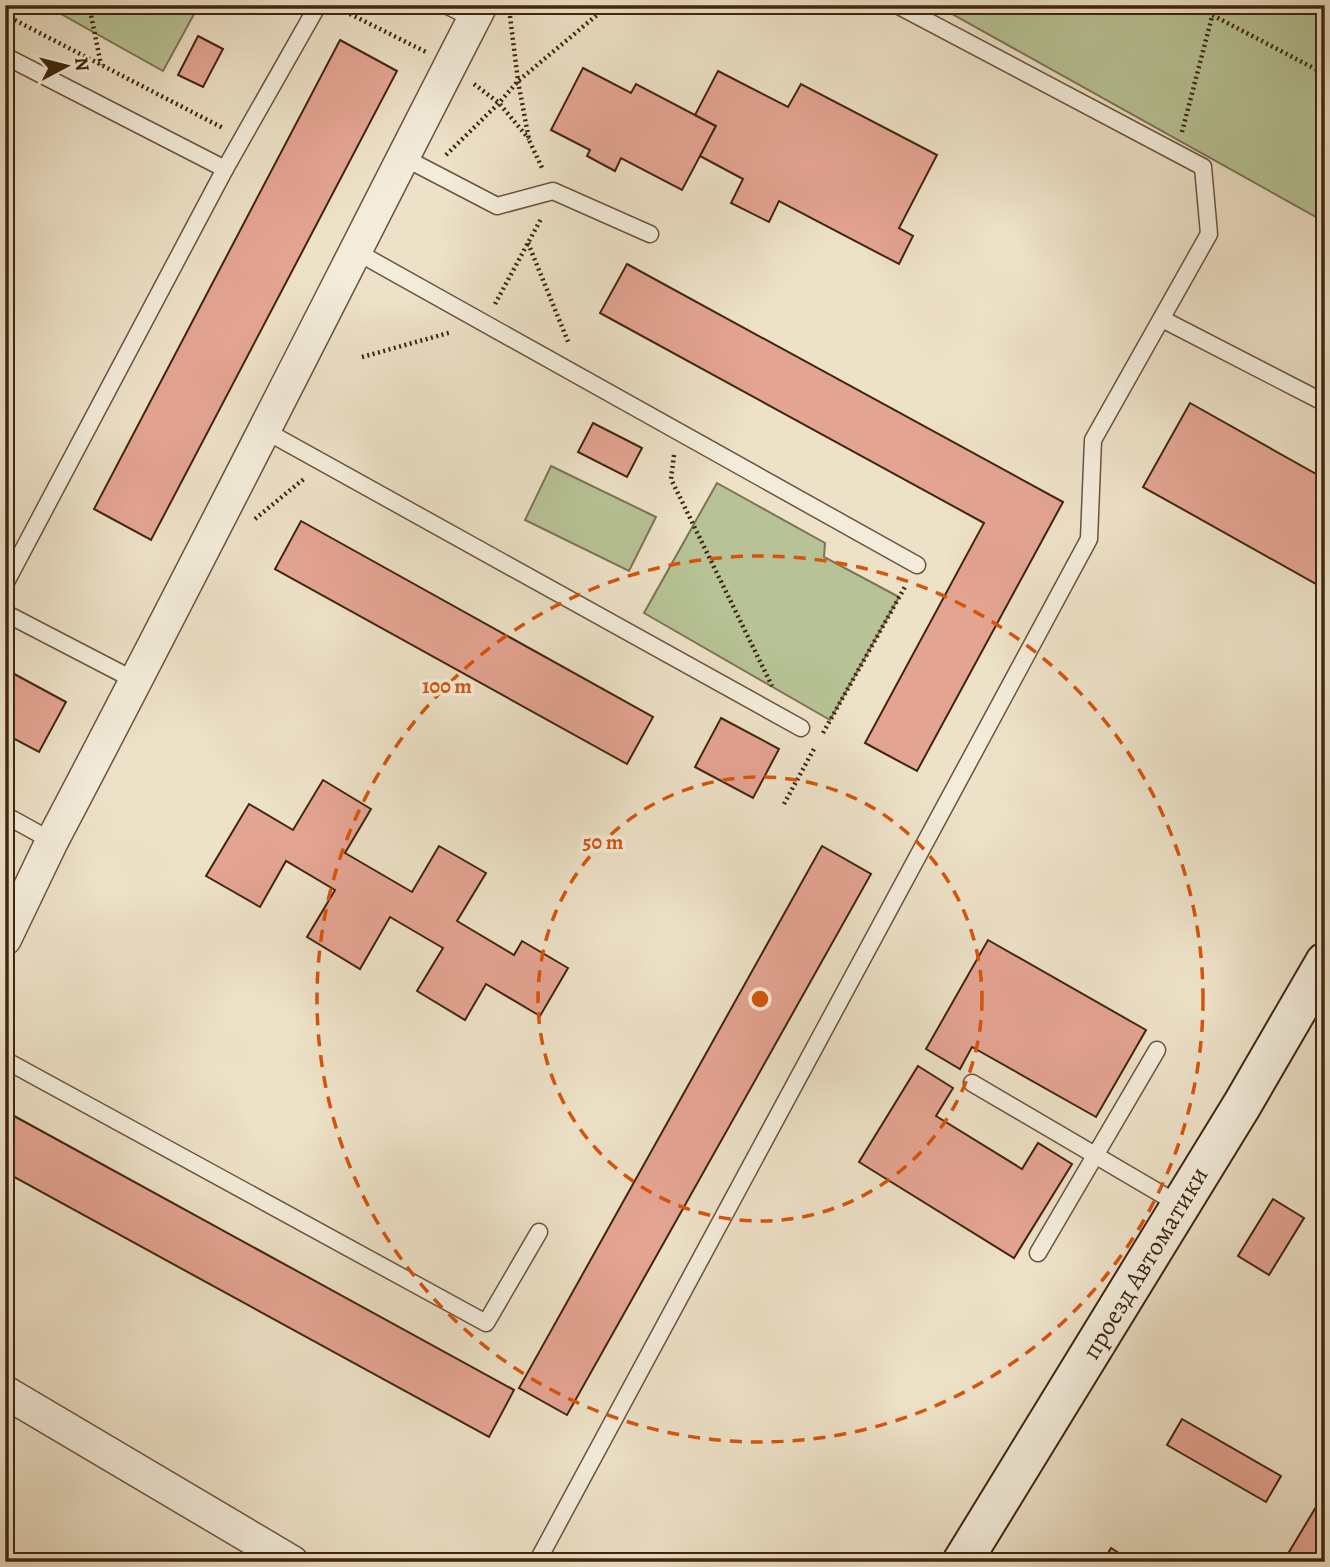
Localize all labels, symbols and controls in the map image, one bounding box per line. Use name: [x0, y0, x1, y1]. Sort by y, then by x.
north arrow: [32, 32, 102, 102]
text: N: [68, 56, 96, 73]
text: 100 m: [422, 672, 472, 700]
text: 50 m: [583, 828, 624, 856]
centre of rings: [748, 987, 772, 1011]
street label: проезд Автоматики: [1074, 1160, 1216, 1366]

